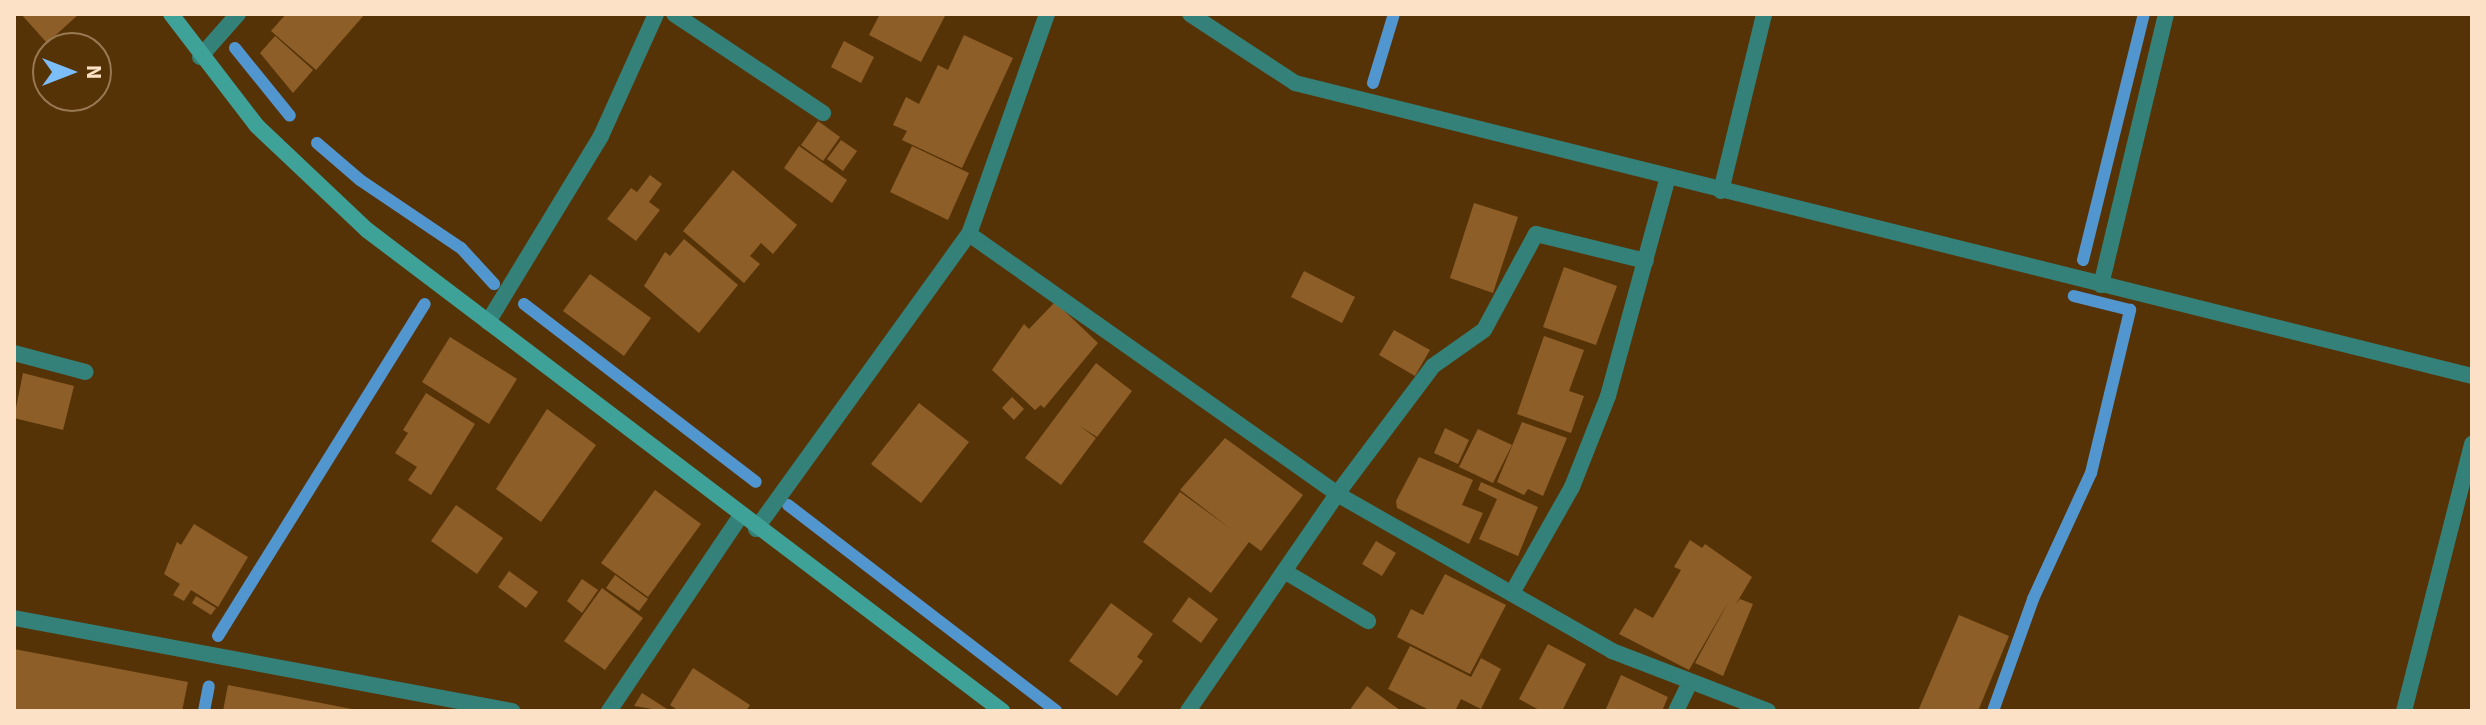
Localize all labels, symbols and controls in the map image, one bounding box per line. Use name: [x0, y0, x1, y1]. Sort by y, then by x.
north arrow: [32, 32, 112, 112]
text: N: [78, 65, 110, 79]

